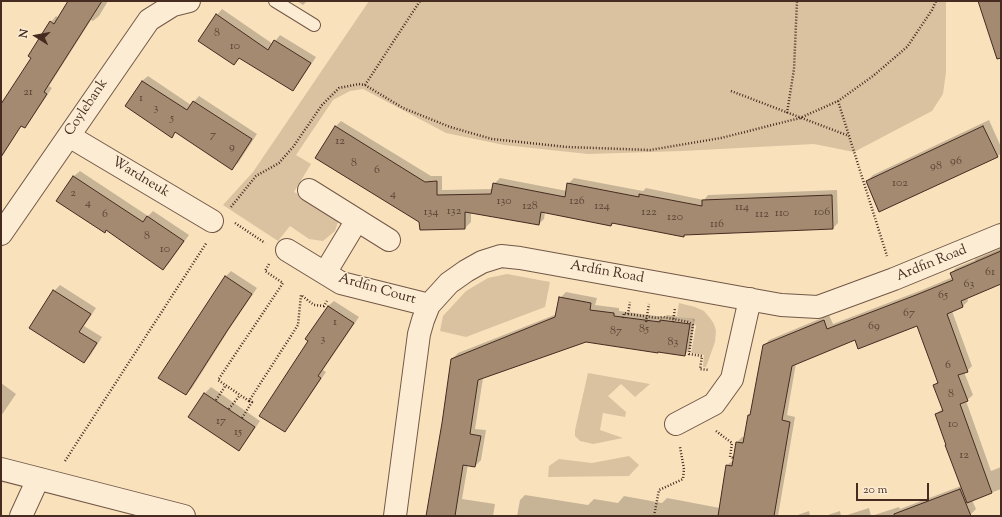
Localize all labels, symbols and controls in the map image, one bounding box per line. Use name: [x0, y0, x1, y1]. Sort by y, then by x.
north arrow: [16, 16, 56, 56]
house number: 8: [214, 27, 220, 41]
text: N: [16, 28, 33, 40]
house number: 10: [230, 40, 240, 54]
street label: Coylebank: [62, 76, 112, 140]
house number: 21: [23, 86, 33, 100]
house number: 1: [139, 92, 143, 106]
house number: 3: [154, 102, 158, 116]
house number: 5: [170, 112, 174, 126]
house number: 7: [210, 129, 216, 143]
house number: 12: [335, 135, 345, 149]
house number: 9: [229, 141, 235, 155]
street label: Wardneuk: [108, 154, 172, 202]
house number: 96: [950, 155, 962, 169]
house number: 8: [351, 157, 357, 171]
house number: 98: [930, 160, 942, 174]
house number: 6: [374, 164, 380, 178]
house number: 102: [892, 177, 908, 191]
house number: 2: [70, 187, 76, 201]
house number: 4: [390, 188, 396, 202]
house number: 130: [496, 195, 512, 209]
house number: 126: [569, 195, 585, 209]
house number: 4: [85, 197, 91, 211]
house number: 128: [522, 200, 538, 214]
house number: 124: [594, 200, 610, 214]
house number: 114: [735, 201, 749, 215]
house number: 132: [447, 205, 461, 219]
house number: 134: [424, 206, 438, 220]
house number: 122: [641, 206, 657, 220]
house number: 106: [814, 206, 830, 220]
house number: 110: [775, 207, 789, 221]
house number: 6: [102, 208, 108, 222]
house number: 112: [755, 208, 769, 222]
house number: 120: [667, 211, 683, 225]
house number: 116: [710, 218, 724, 232]
house number: 8: [144, 230, 150, 244]
street label: Ardfin Road: [894, 242, 970, 286]
house number: 10: [160, 243, 170, 257]
street label: Ardfin Road: [569, 258, 645, 288]
house number: 61: [985, 266, 995, 280]
street label: Ardfin Court: [336, 271, 418, 309]
house number: 63: [964, 278, 974, 292]
house number: 65: [938, 289, 948, 303]
house number: 67: [903, 307, 915, 321]
house number: 1: [333, 316, 337, 330]
house number: 69: [868, 320, 880, 334]
house number: 85: [639, 323, 649, 337]
house number: 87: [610, 325, 622, 339]
house number: 3: [321, 333, 325, 347]
house number: 83: [668, 336, 678, 350]
house number: 6: [945, 359, 951, 373]
house number: 8: [948, 388, 954, 402]
house number: 17: [216, 415, 226, 429]
house number: 10: [948, 418, 958, 432]
house number: 15: [234, 426, 242, 440]
house number: 12: [959, 449, 969, 463]
scale bar: [858, 475, 931, 501]
text: 20 m: [863, 481, 887, 499]

